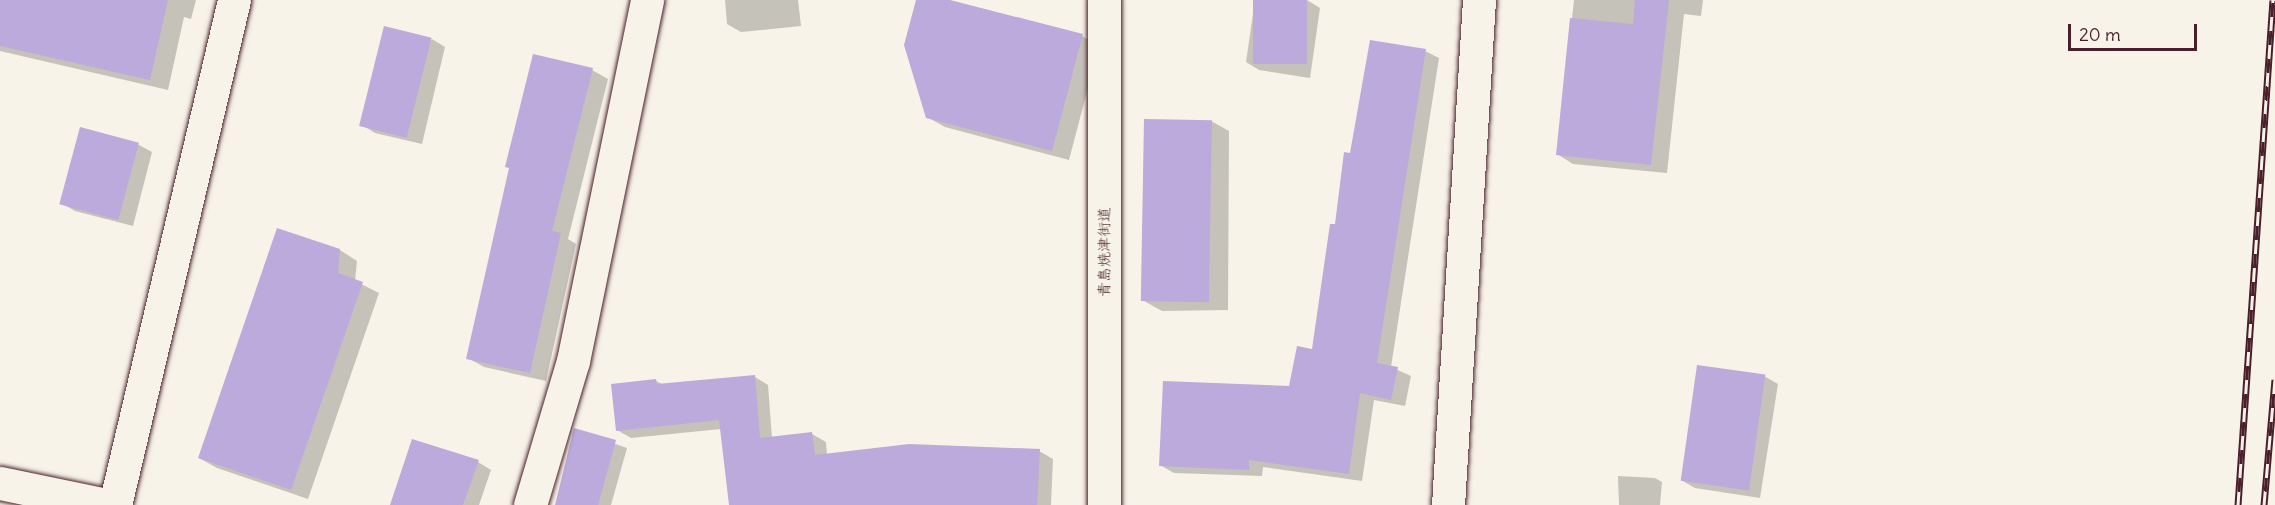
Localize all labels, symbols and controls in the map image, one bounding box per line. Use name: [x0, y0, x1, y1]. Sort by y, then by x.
scale bar: [2071, 12, 2200, 50]
text: 20 m: [2079, 23, 2121, 46]
street label: 青島焼津街道: [1095, 207, 1113, 297]

